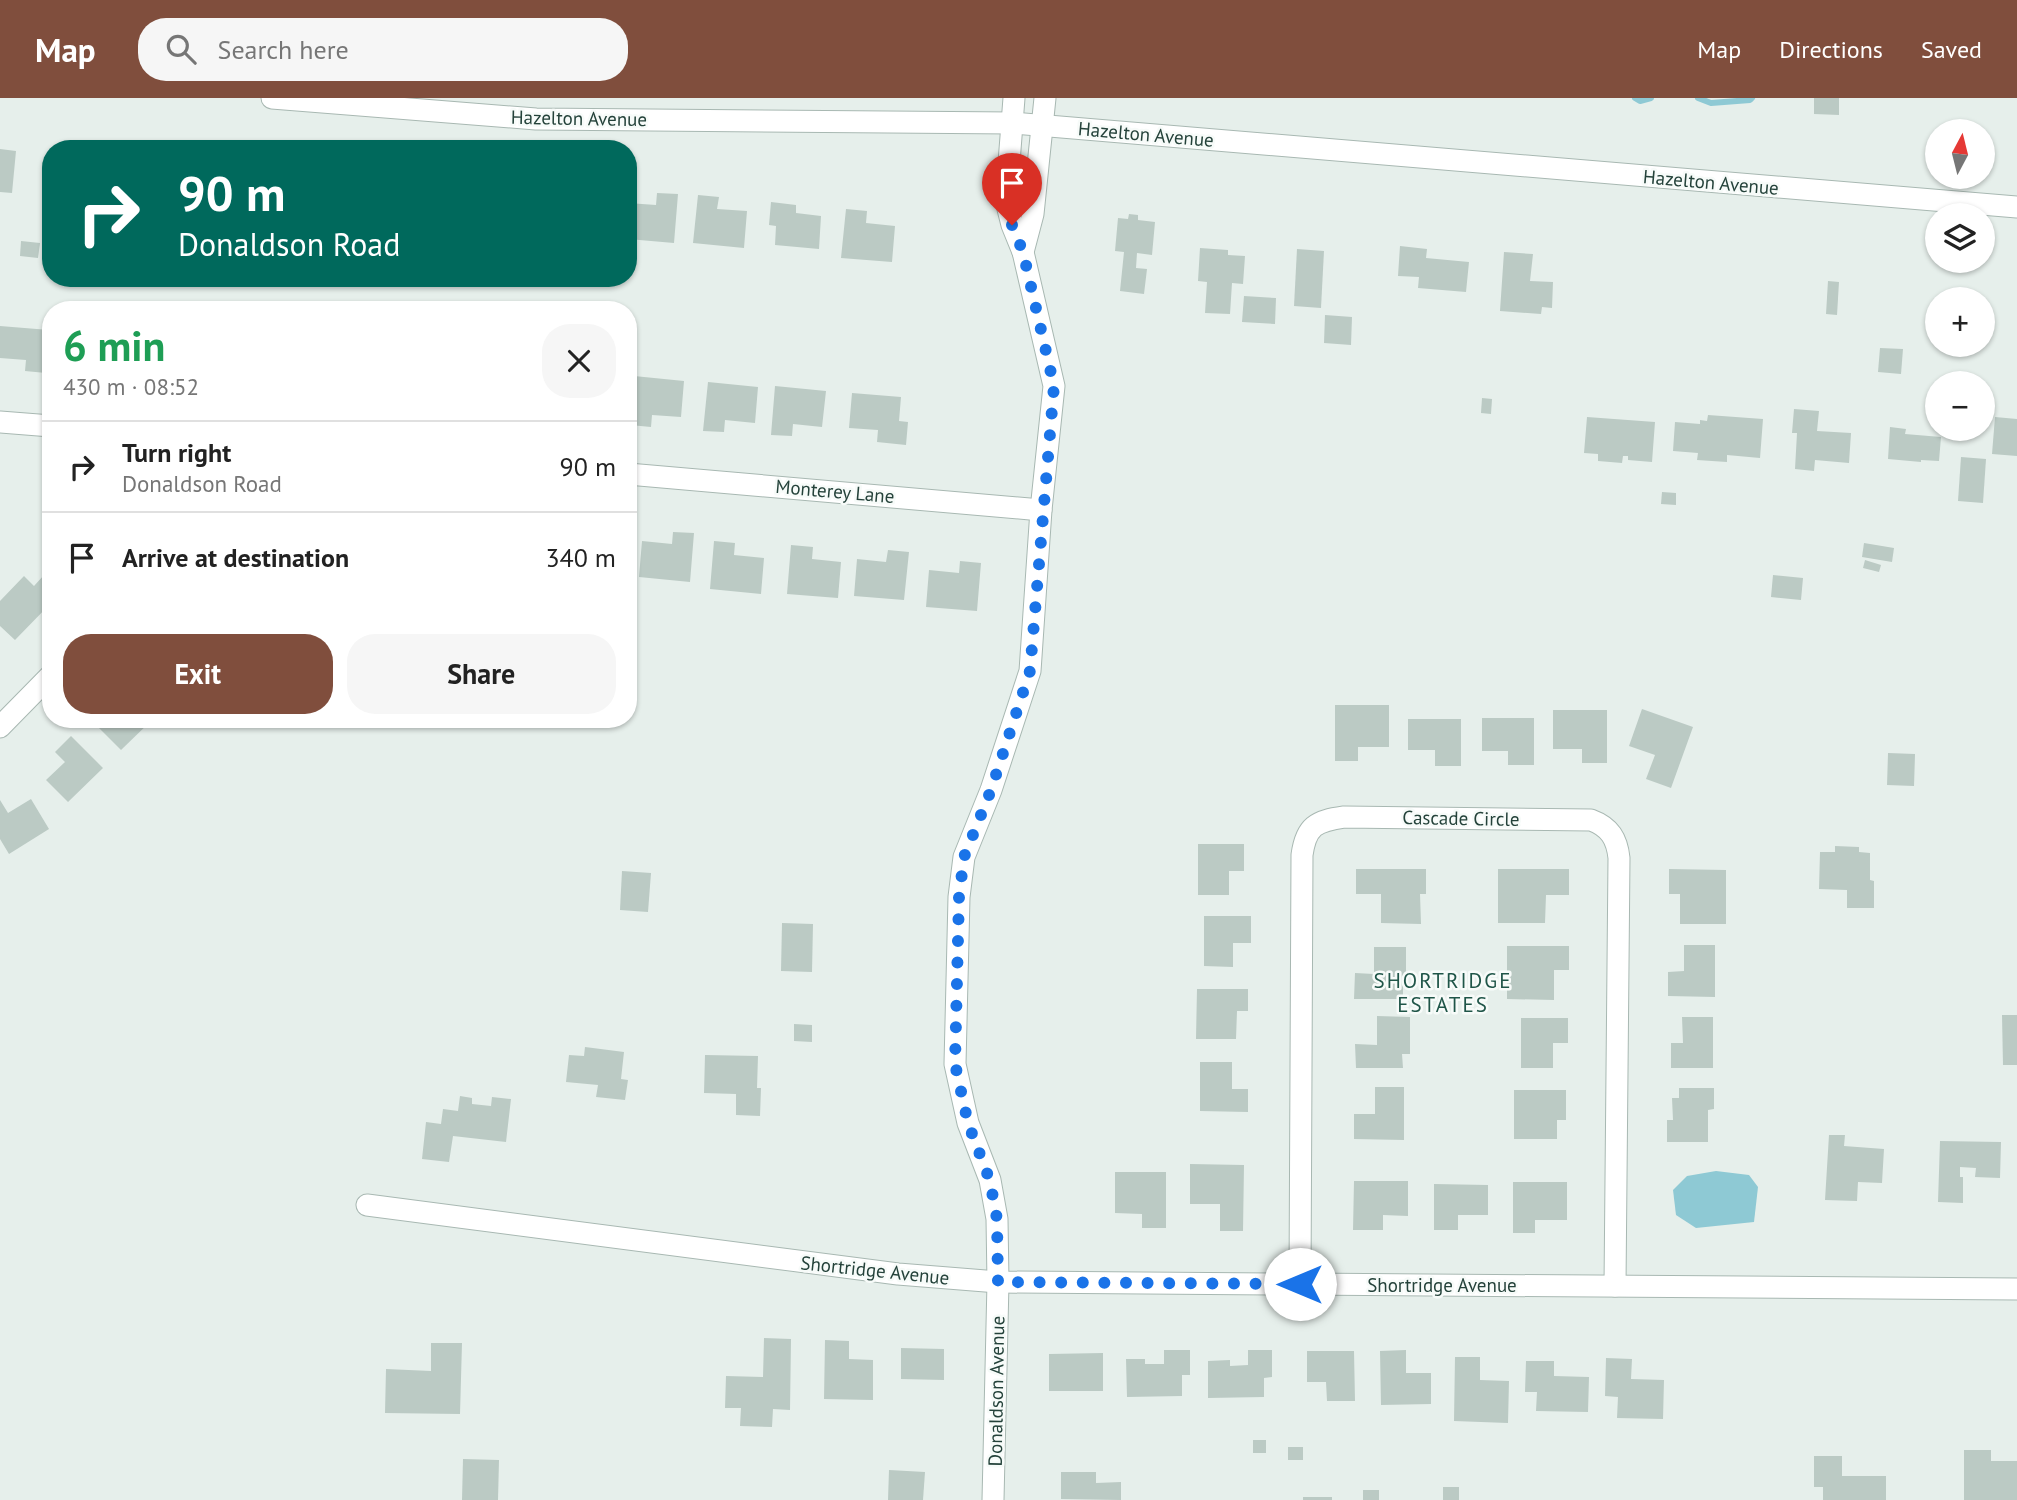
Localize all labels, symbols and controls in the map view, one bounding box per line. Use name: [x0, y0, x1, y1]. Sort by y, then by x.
search box: [138, 18, 628, 81]
text: Map: [35, 28, 96, 71]
icon: search: [162, 30, 200, 68]
text: Search here: [218, 33, 349, 66]
text: Map: [1697, 34, 1741, 65]
text: Directions: [1779, 34, 1883, 65]
text: Saved: [1921, 34, 1982, 65]
street label: Hazelton Avenue: [511, 105, 647, 131]
street label: Hazelton Avenue: [1077, 116, 1215, 152]
north arrow: [1925, 119, 1995, 189]
map controls: [1925, 119, 1995, 441]
pin: [982, 153, 1042, 225]
text: 90 m: [178, 161, 285, 225]
icon: arrive: [993, 164, 1031, 202]
street label: Hazelton Avenue: [1642, 164, 1780, 200]
icon: right: [63, 168, 154, 259]
button: layers: [1925, 203, 1995, 273]
text: Donaldson Road: [178, 223, 400, 265]
button: +: [1925, 287, 1995, 357]
text: 6 min: [63, 318, 165, 373]
button: close: [542, 324, 616, 398]
button: −: [1925, 371, 1995, 441]
text: 430 m · 08:52: [63, 372, 199, 401]
text: Turn right: [122, 436, 231, 469]
icon: right: [63, 448, 101, 486]
text: 90 m: [560, 450, 616, 483]
text: Donaldson Road: [122, 469, 282, 498]
street label: Monterey Lane: [775, 474, 895, 508]
icon: arrive: [63, 539, 101, 577]
text: Arrive at destination: [122, 541, 349, 574]
text: 340 m: [545, 541, 616, 574]
button: Exit: [63, 634, 333, 714]
button: Share: [347, 634, 616, 714]
street label: Cascade Circle: [1402, 805, 1520, 831]
district label: SHORTRIDGE ESTATES: [1374, 967, 1512, 1018]
position arrow: [1263, 1247, 1337, 1321]
street label: Shortridge Avenue: [799, 1250, 951, 1290]
street label: Shortridge Avenue: [1367, 1273, 1517, 1297]
street label: Donaldson Avenue: [983, 1316, 1009, 1466]

